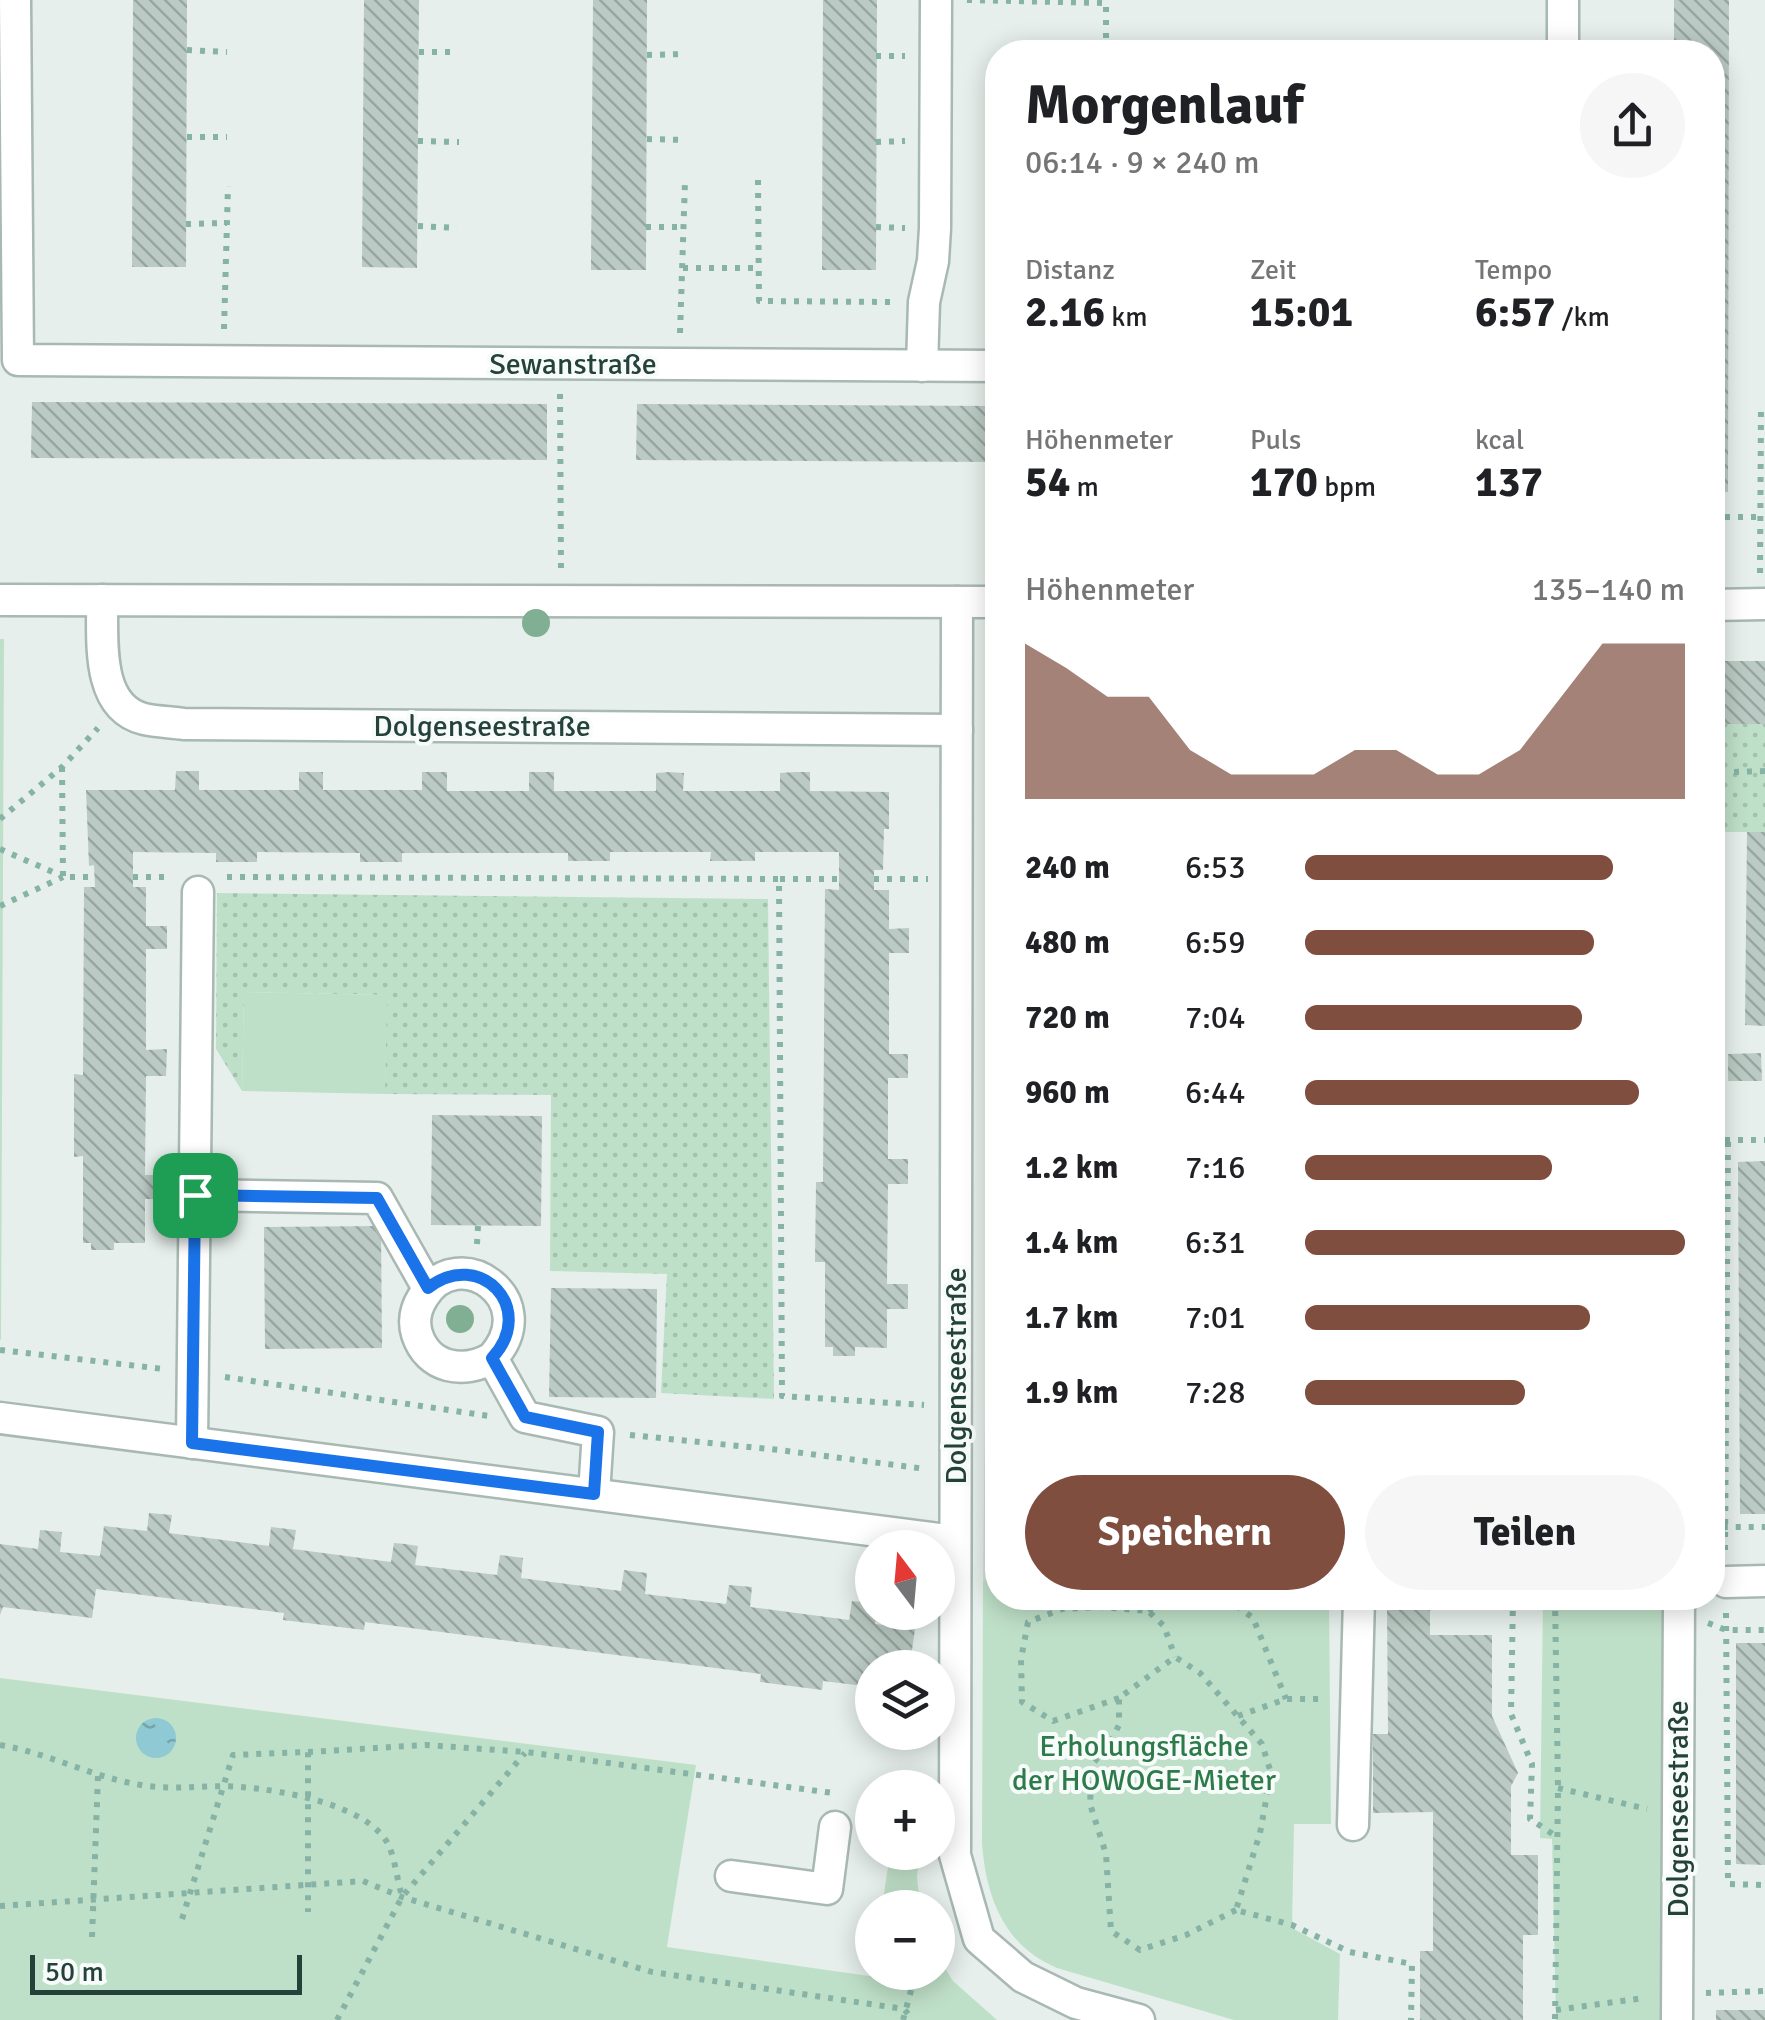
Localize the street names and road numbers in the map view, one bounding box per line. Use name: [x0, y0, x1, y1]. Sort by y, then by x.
street label: Sewanstraße: [489, 346, 657, 383]
street label: Dolgenseestraße: [373, 708, 591, 745]
street label: Dolgenseestraße: [938, 1267, 975, 1485]
street label: Dolgenseestraße: [1660, 1700, 1697, 1918]

